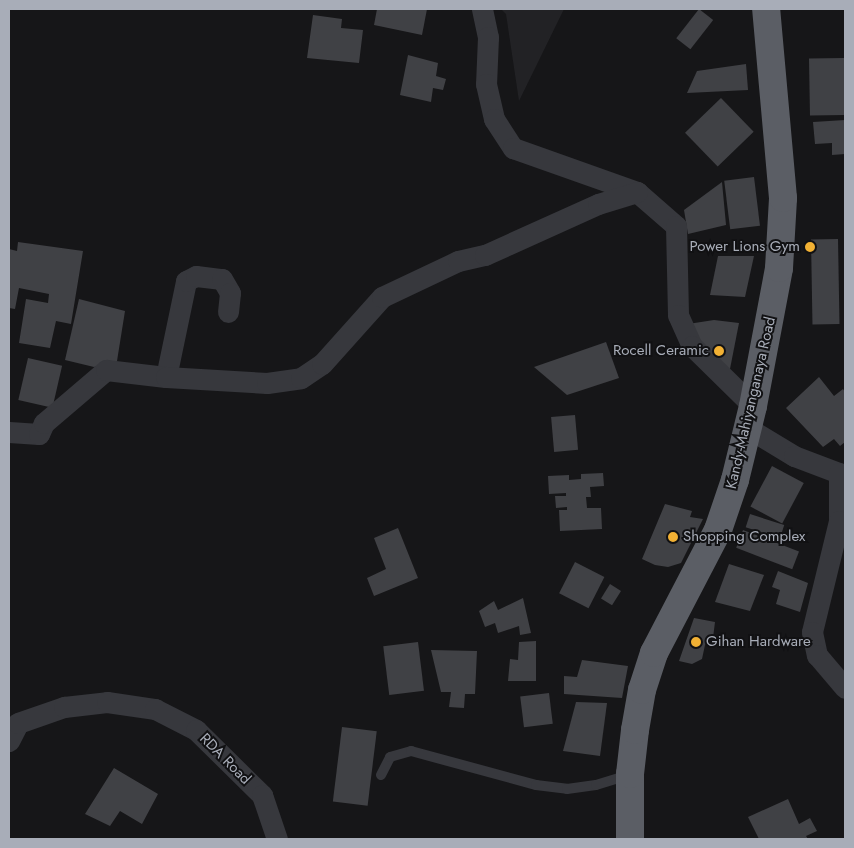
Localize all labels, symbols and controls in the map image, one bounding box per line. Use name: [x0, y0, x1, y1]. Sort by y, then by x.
place label: Power Lions Gym: [690, 238, 800, 256]
marker: Power Lions Gym: [804, 241, 816, 253]
street label: Kandy-Mahiyanganaya Road: [722, 315, 780, 491]
place label: Rocell Ceramic: [613, 342, 709, 360]
marker: Rocell Ceramic: [713, 345, 725, 357]
place label: Shopping Complex: [683, 528, 805, 546]
marker: Shopping Complex: [667, 531, 679, 543]
place label: Gihan Hardware: [706, 633, 811, 651]
marker: Gihan Hardware: [690, 636, 702, 648]
street label: RDA Road: [196, 730, 254, 788]

